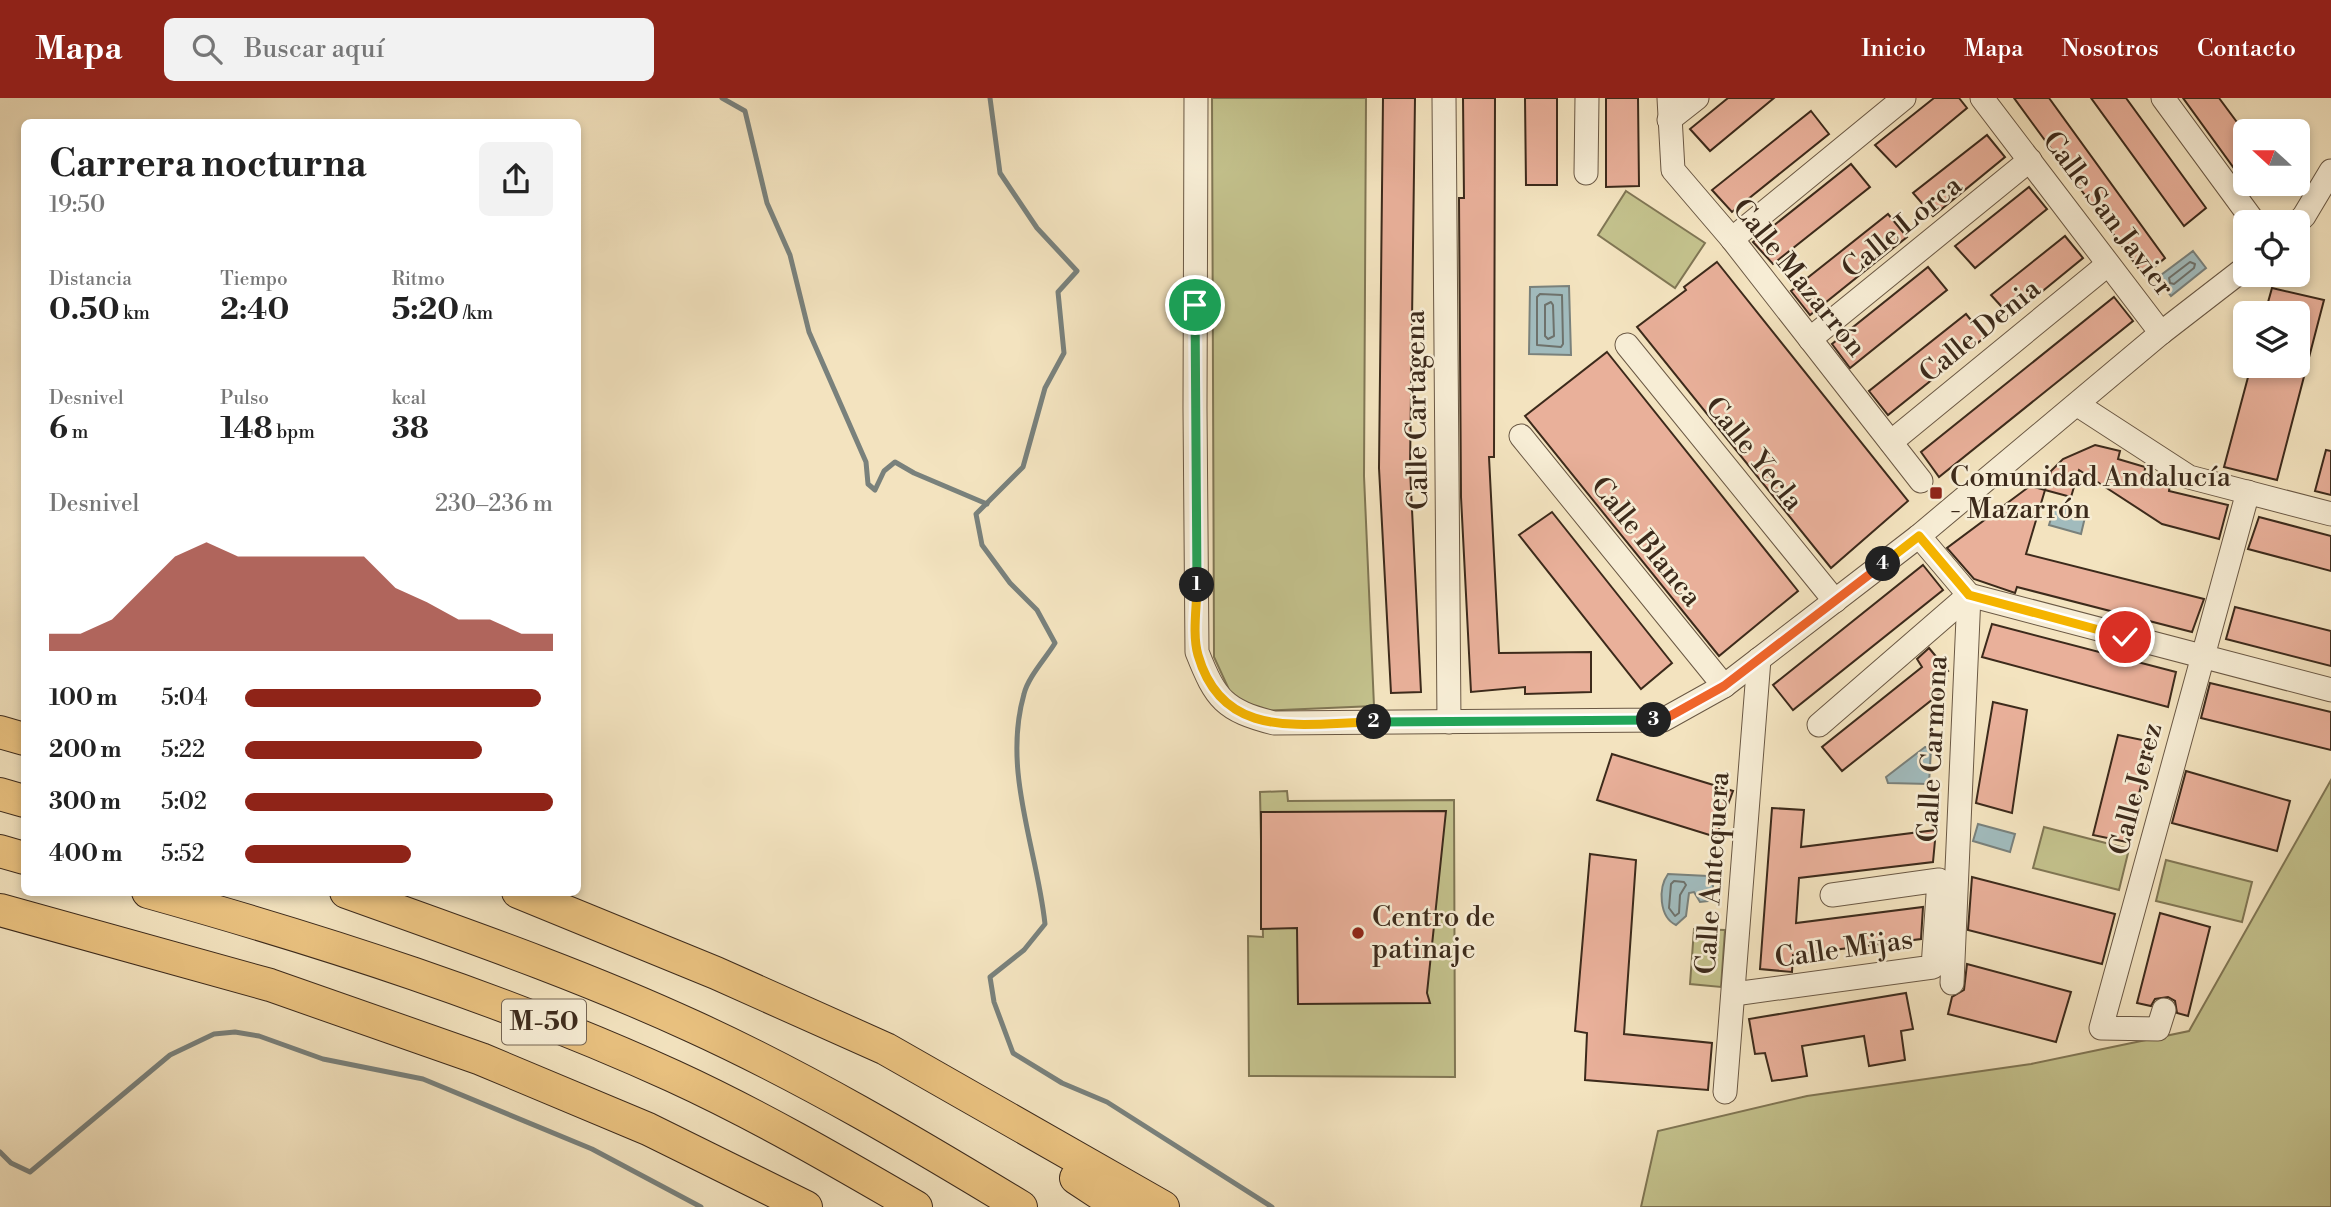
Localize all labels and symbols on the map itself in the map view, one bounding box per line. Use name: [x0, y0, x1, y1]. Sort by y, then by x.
north arrow: [2233, 119, 2310, 196]
street label: Calle San Javier: [2034, 124, 2182, 304]
street label: Calle Lorca: [1835, 167, 1970, 286]
street label: Calle Mazarrón: [1725, 192, 1874, 364]
street label: Calle Denia: [1912, 271, 2048, 391]
pin: [1165, 275, 1225, 335]
street label: Calle Cartagena: [1398, 309, 1436, 510]
street label: Calle Yecla: [1697, 390, 1811, 519]
place label: Comunidad Andalucía - Mazarrón: [1950, 460, 2232, 527]
street label: Calle Blanca: [1583, 470, 1710, 615]
marker: Comunidad Andalucía - Mazarrón: [1928, 485, 1944, 501]
pin: 4: [1866, 546, 1900, 582]
pin: 1: [1180, 568, 1214, 602]
pin: [2095, 607, 2155, 667]
street label: Calle Carmona: [1911, 654, 1955, 843]
pin: 3: [1636, 702, 1672, 738]
pin: 2: [1356, 704, 1392, 740]
street label: Calle Jerez: [2102, 719, 2170, 859]
street label: Calle Antequera: [1688, 770, 1738, 976]
place label: Centro de patinaje: [1372, 900, 1495, 967]
street label: Calle Mijas: [1773, 922, 1915, 976]
marker: Centro de patinaje: [1350, 925, 1366, 941]
road number: M-50: [502, 1000, 586, 1044]

